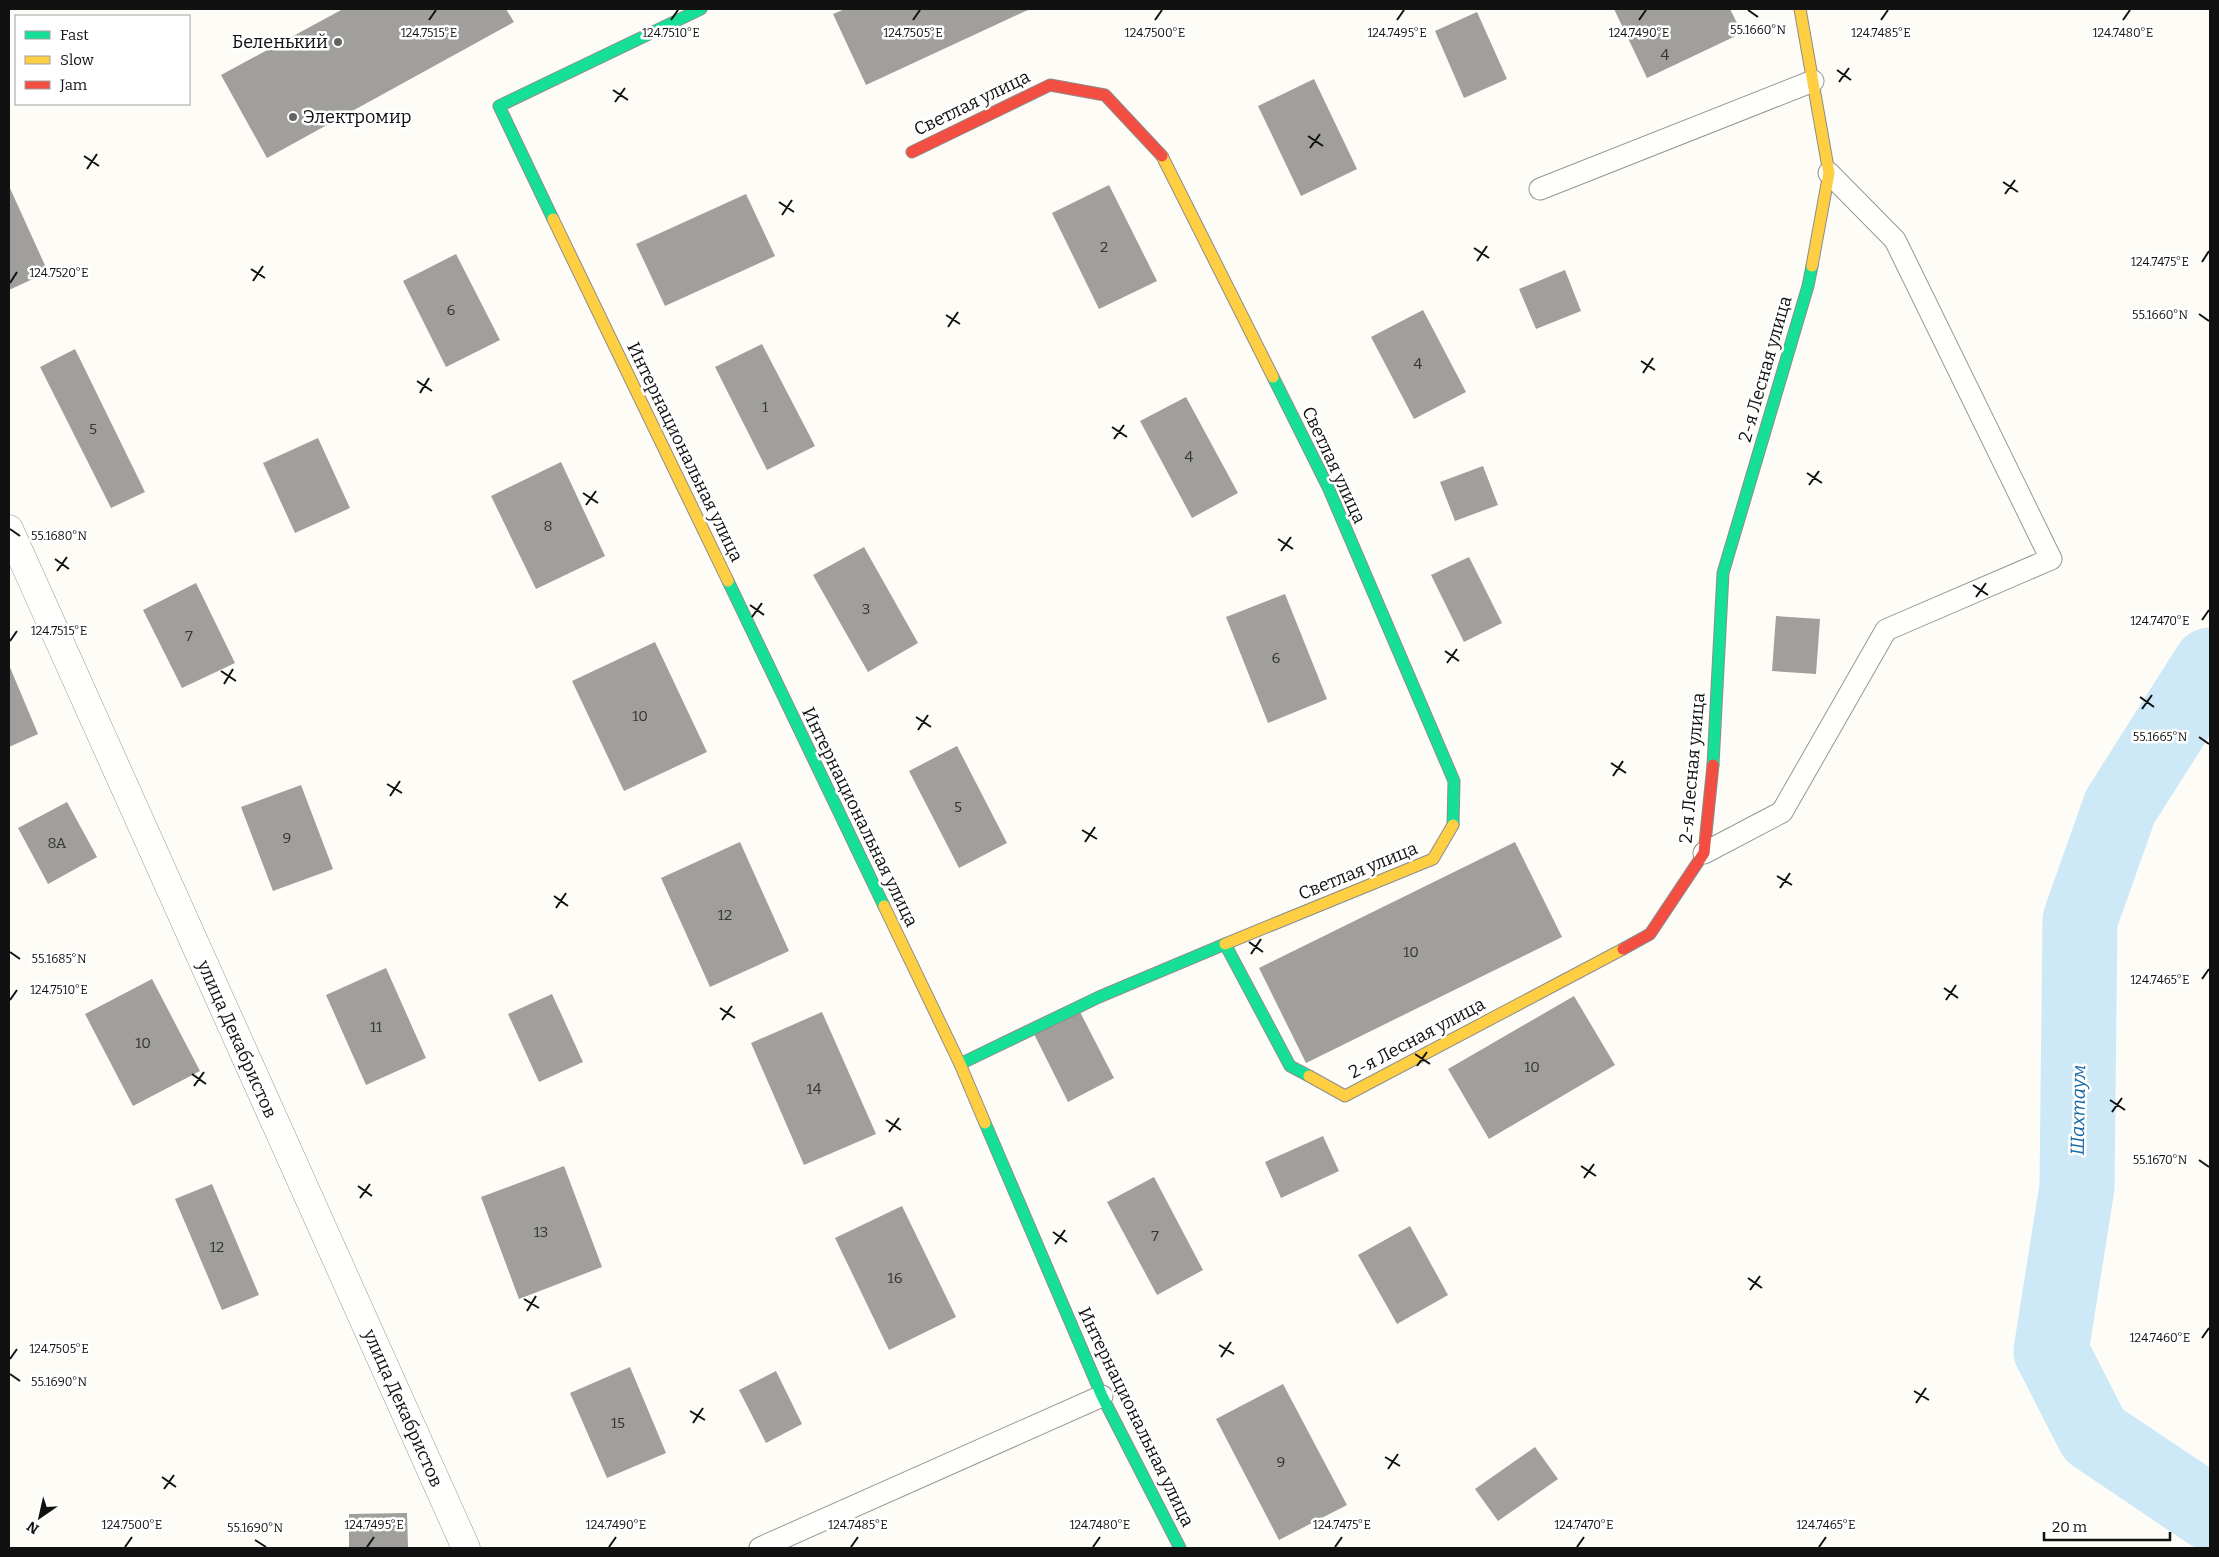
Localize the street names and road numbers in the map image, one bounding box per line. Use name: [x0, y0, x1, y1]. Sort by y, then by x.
street label: Светлая улица: [910, 65, 1034, 141]
street label: 2-я Лесная улица: [1734, 293, 1796, 445]
street label: Интернациональная улица: [622, 339, 748, 566]
street label: Светлая улица: [1297, 403, 1371, 527]
street label: 2-я Лесная улица: [1674, 692, 1710, 844]
street label: Интернациональная улица: [797, 704, 923, 931]
street label: Светлая улица: [1295, 837, 1421, 905]
street label: улица Декабристов: [192, 956, 282, 1121]
street label: 2-я Лесная улица: [1345, 993, 1489, 1083]
street label: Интернациональная улица: [1073, 1304, 1199, 1531]
street label: улица Декабристов: [358, 1325, 448, 1490]

